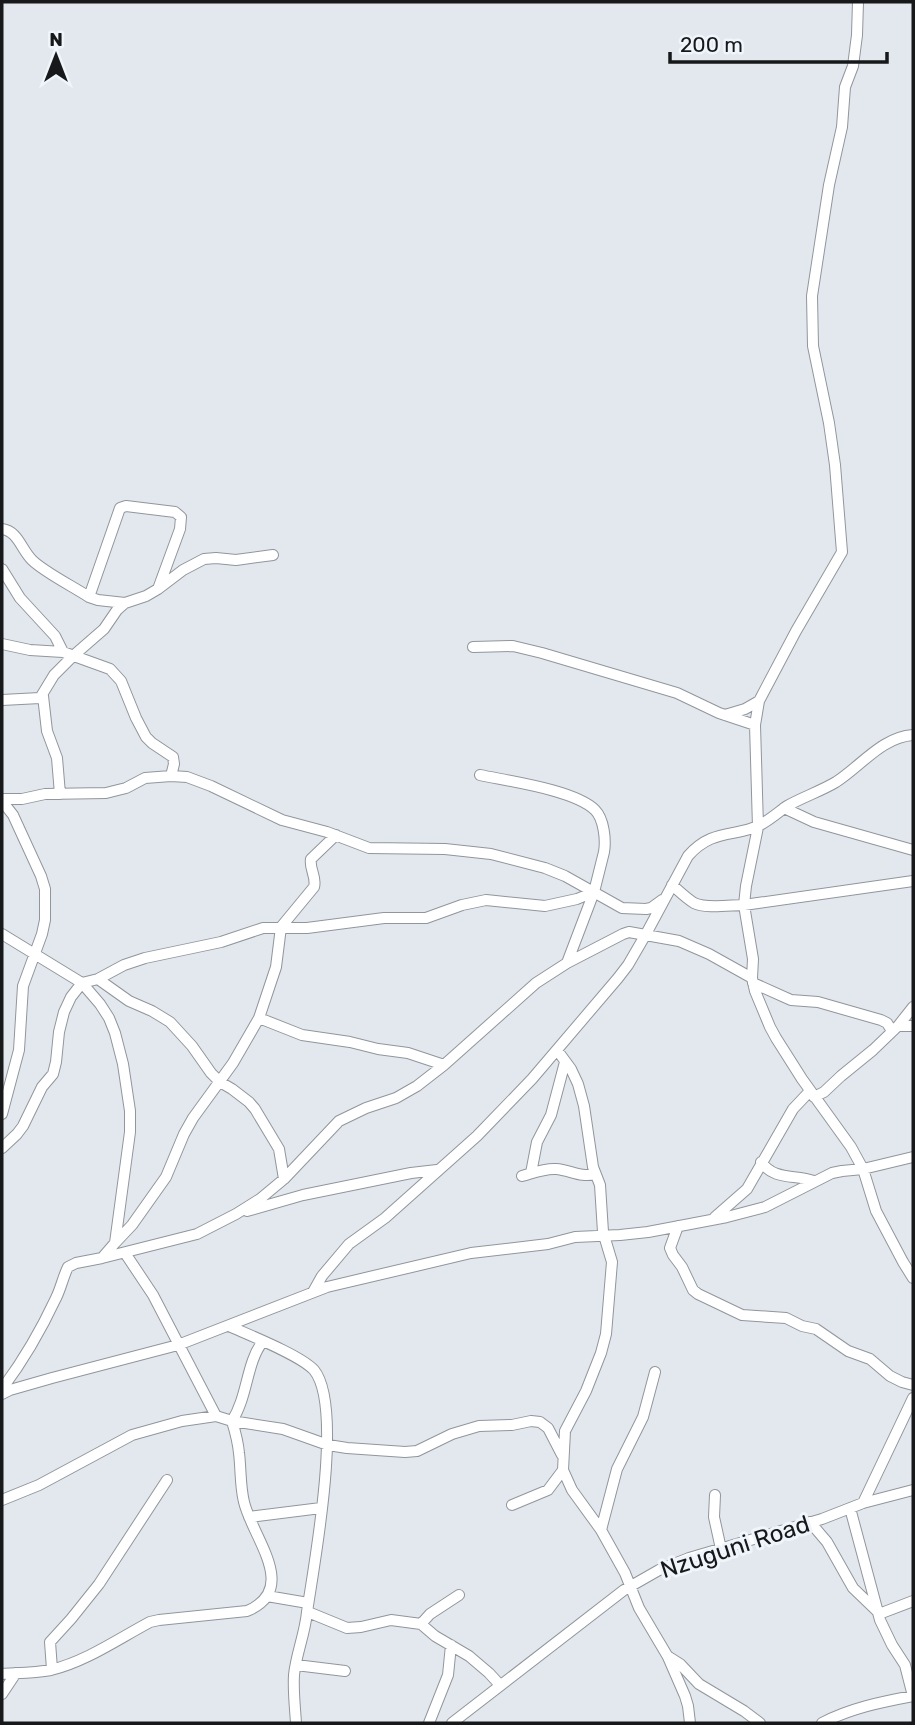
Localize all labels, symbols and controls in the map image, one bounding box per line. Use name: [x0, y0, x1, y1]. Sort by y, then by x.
north arrow: [21, 21, 91, 91]
scale bar: [670, 21, 887, 65]
text: N: [49, 28, 63, 51]
text: 200 m: [680, 32, 743, 57]
street label: Nzuguni Road: [657, 1510, 813, 1584]

